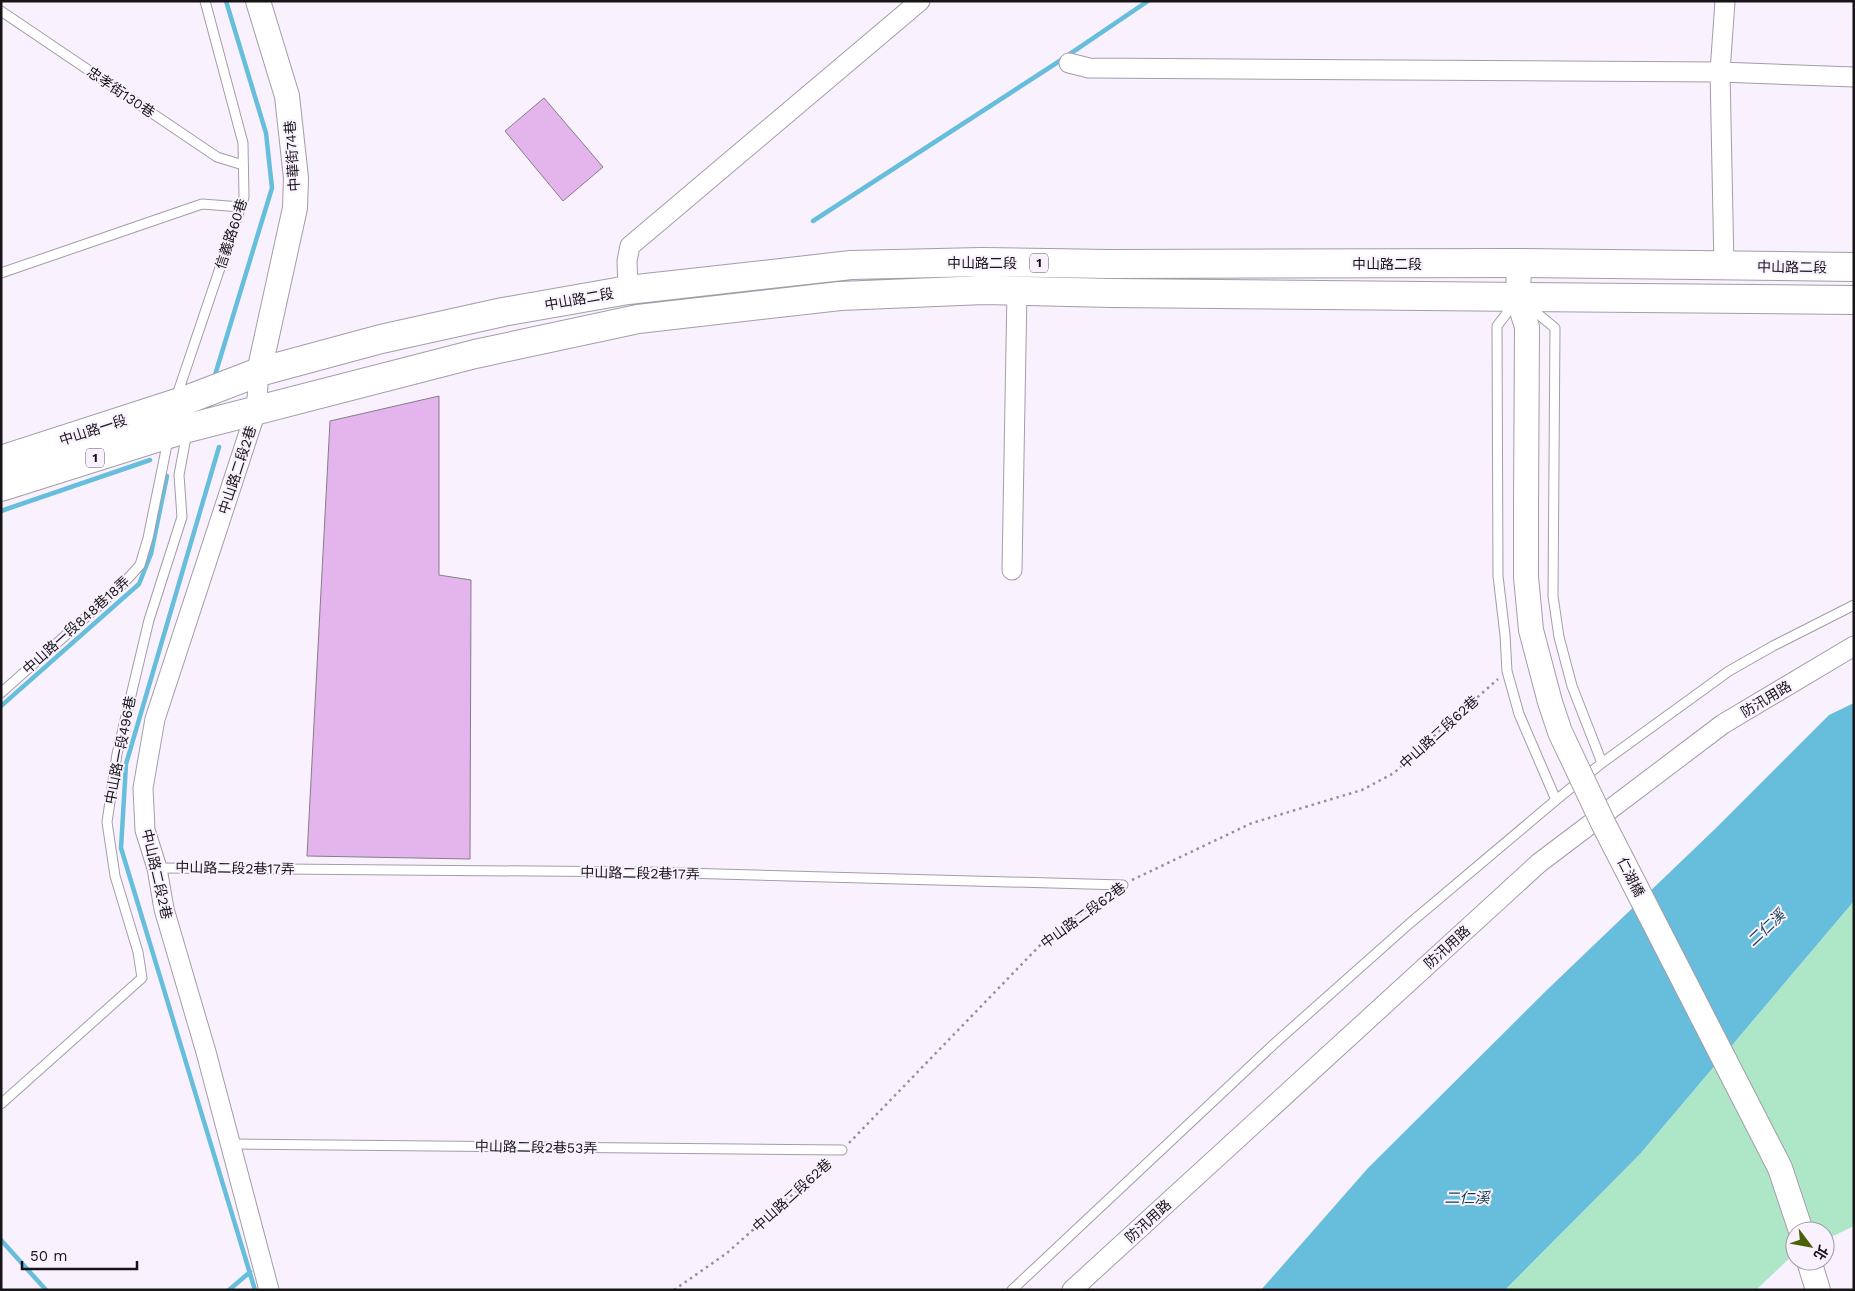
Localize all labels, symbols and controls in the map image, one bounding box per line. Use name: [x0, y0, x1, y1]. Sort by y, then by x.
street label: 忠孝街130巷: [84, 63, 158, 121]
street label: 中華街74巷: [282, 120, 302, 192]
street label: 信義路60巷: [212, 197, 250, 271]
road number: 1: [1030, 254, 1048, 272]
street label: 中山路二段: [947, 255, 1017, 271]
street label: 中山路二段: [1352, 256, 1422, 272]
street label: 中山路二段: [1757, 258, 1827, 276]
street label: 中山路二段: [543, 285, 615, 313]
street label: 中山路一段: [57, 412, 129, 448]
street label: 中山路二段2巷: [215, 424, 259, 516]
road number: 1: [86, 448, 104, 468]
street label: 中山路一段848巷18弄: [19, 573, 133, 677]
street label: 防汛用路: [1738, 678, 1794, 720]
street label: 中山路二段62巷: [1396, 692, 1482, 772]
street label: 中山路一段496巷: [102, 695, 138, 805]
street label: 中山路二段2巷: [139, 827, 175, 921]
street label: 仁湖橋: [1614, 855, 1648, 899]
street label: 中山路二段2巷17弄: [175, 859, 295, 877]
street label: 中山路二段2巷17弄: [580, 864, 700, 882]
street label: 中山路二段62巷: [1038, 879, 1128, 951]
water label: 二仁溪: [1743, 905, 1790, 950]
street label: 防汛用路: [1421, 922, 1473, 972]
street label: 中山路二段2巷53弄: [475, 1138, 597, 1156]
street label: 中山路二段62巷: [749, 1155, 835, 1235]
water label: 二仁溪: [1444, 1189, 1491, 1207]
street label: 防汛用路: [1122, 1196, 1174, 1246]
north arrow: [1785, 1221, 1835, 1271]
scale bar: [22, 1238, 138, 1270]
text: 北: [1811, 1243, 1832, 1263]
text: 50 m: [30, 1247, 67, 1265]

